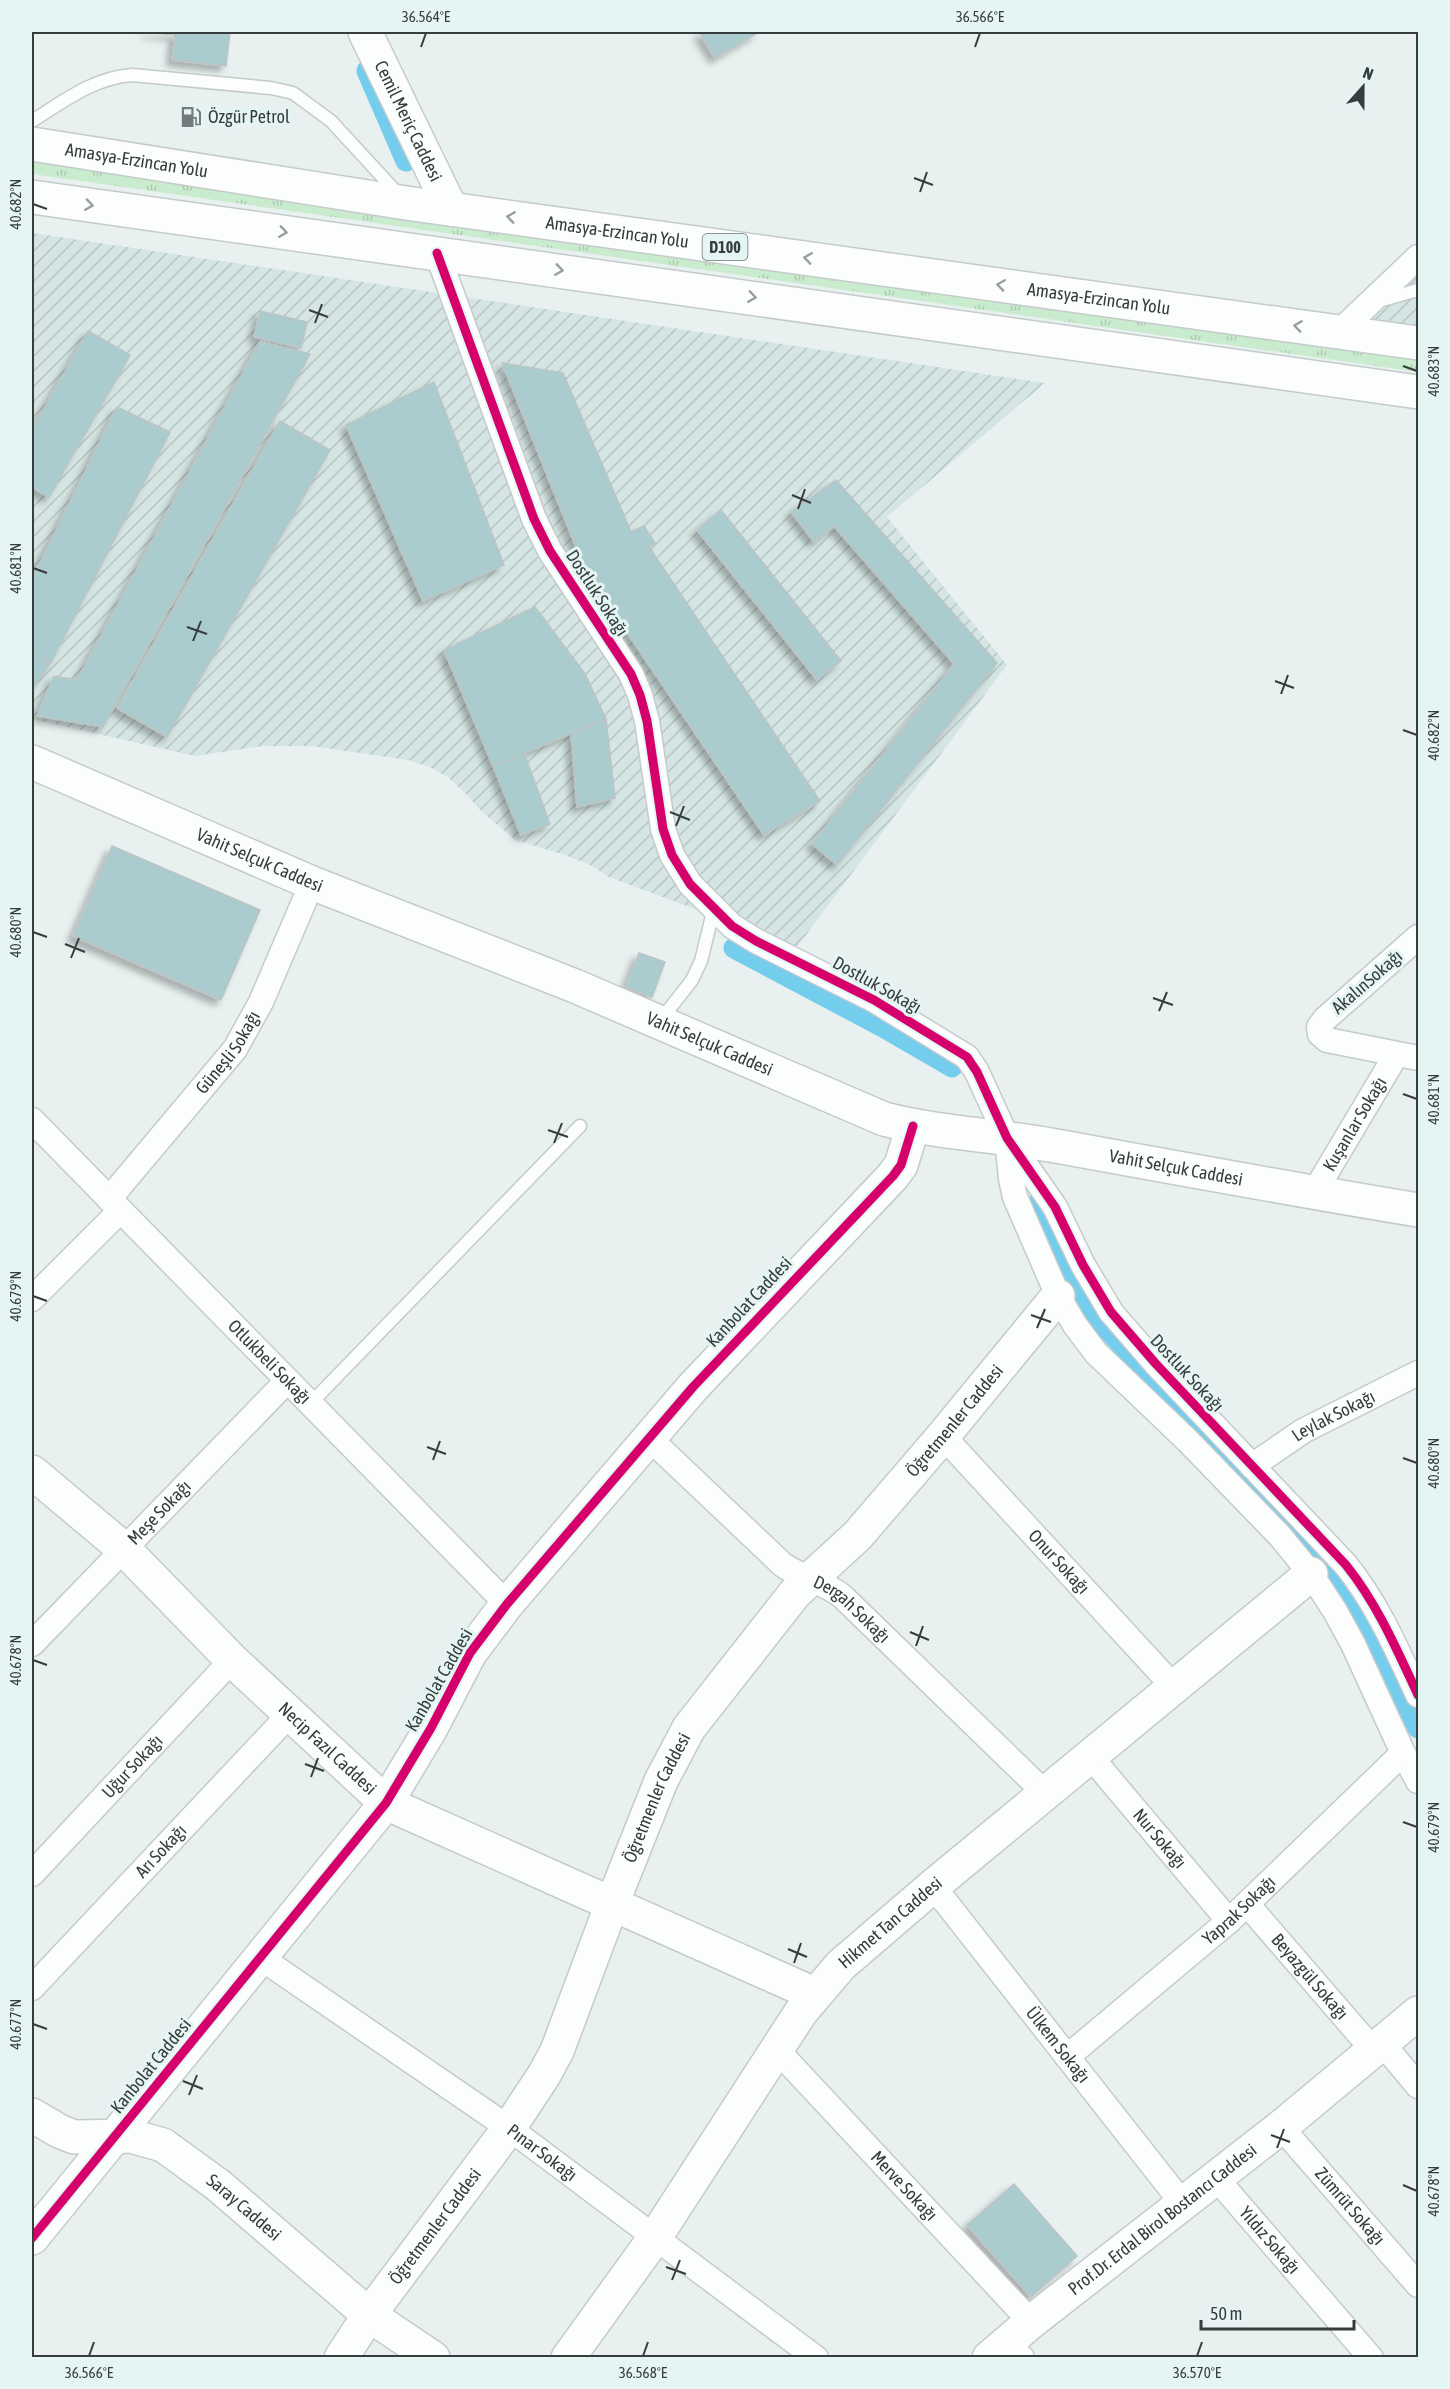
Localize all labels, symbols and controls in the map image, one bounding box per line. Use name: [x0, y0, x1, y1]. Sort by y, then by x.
text: 36.564°E: [402, 8, 451, 25]
text: 36.566°E: [956, 8, 1005, 25]
street label: Cemil Meriç Caddesi: [370, 57, 447, 185]
north arrow: [1333, 57, 1393, 117]
text: N: [1361, 63, 1376, 83]
fuel station icon: Özgür Petrol: [179, 105, 203, 129]
place label: Özgür Petrol: [208, 106, 290, 127]
street label: Amasya-Erzincan Yolu: [64, 138, 210, 182]
text: 40.682°N: [7, 179, 24, 229]
one-way arrow: [85, 198, 94, 210]
street label: Amasya-Erzincan Yolu: [545, 211, 690, 252]
one-way arrow: [506, 212, 515, 224]
one-way arrow: [278, 225, 287, 237]
road number: D100: [702, 234, 748, 260]
one-way arrow: [803, 253, 812, 265]
one-way arrow: [554, 263, 564, 276]
street label: Amasya-Erzincan Yolu: [1026, 278, 1172, 319]
one-way arrow: [996, 279, 1006, 291]
one-way arrow: [747, 291, 757, 303]
one-way arrow: [1294, 321, 1303, 333]
text: 40.683°N: [1425, 346, 1442, 396]
text: 40.681°N: [7, 543, 24, 593]
street label: Dostluk Sokağı: [562, 546, 633, 640]
text: 40.682°N: [1425, 710, 1442, 760]
street label: Vahit Selçuk Caddesi: [193, 823, 326, 896]
text: 40.680°N: [7, 907, 24, 957]
street label: AkalınSokağı: [1327, 945, 1406, 1018]
street label: Dostluk Sokağı: [829, 952, 925, 1018]
street label: Güneşli Sokağı: [191, 1007, 264, 1098]
street label: Vahit Selçuk Caddesi: [643, 1007, 776, 1080]
street label: Kuşanlar Sokağı: [1318, 1073, 1391, 1175]
text: 40.681°N: [1425, 1074, 1442, 1124]
street label: Vahit Selçuk Caddesi: [1108, 1145, 1245, 1190]
street label: Kanbolat Caddesi: [702, 1252, 796, 1351]
text: 40.679°N: [7, 1271, 24, 1321]
street label: Otlukbeli Sokağı: [224, 1315, 316, 1408]
street label: Dostluk Sokağı: [1146, 1330, 1229, 1416]
street label: Öğretmenler Caddesi: [902, 1360, 1007, 1481]
street label: Leylak Sokağı: [1288, 1386, 1378, 1445]
text: 40.680°N: [1425, 1438, 1442, 1488]
street label: Meşe Sokağı: [123, 1476, 195, 1549]
street label: Onur Sokağı: [1024, 1525, 1094, 1598]
street label: Dergah Sokağı: [810, 1571, 895, 1647]
street label: Kanbolat Caddesi: [401, 1624, 477, 1735]
text: 40.678°N: [7, 1635, 24, 1685]
street label: Necip Fazıl Caddesi: [274, 1698, 381, 1799]
street label: Öğretmenler Caddesi: [619, 1729, 694, 1865]
street label: Uğur Sokağı: [97, 1730, 167, 1802]
text: 40.679°N: [1425, 1802, 1442, 1852]
street label: Nur Sokağı: [1129, 1804, 1191, 1872]
street label: Arı Sokağı: [131, 1820, 190, 1882]
street label: Yaprak Sokağı: [1198, 1871, 1279, 1949]
street label: Hikmet Tan Caddesi: [834, 1872, 946, 1973]
street label: Beyazgül Sokağı: [1267, 1929, 1353, 2024]
text: 40.677°N: [7, 1999, 24, 2049]
street label: Ülkem Sokağı: [1022, 2002, 1095, 2087]
street label: Kanbolat Caddesi: [106, 2014, 195, 2117]
street label: Pınar Sokağı: [503, 2119, 581, 2185]
street label: Prof.Dr. Erdal Birol Bostancı Caddesi: [1064, 2139, 1261, 2299]
street label: Merve Sokağı: [867, 2146, 942, 2225]
street label: Zümrüt Sokağı: [1311, 2163, 1389, 2249]
street label: Öğretmenler Caddesi: [385, 2164, 485, 2288]
text: 40.678°N: [1425, 2166, 1442, 2216]
street label: Saray Caddesi: [203, 2169, 286, 2245]
street label: Yıldız Sokağı: [1235, 2202, 1305, 2278]
scale bar: [1201, 2293, 1354, 2331]
text: 50 m: [1210, 2303, 1242, 2324]
text: 36.566°E: [65, 2364, 114, 2381]
text: 36.568°E: [619, 2364, 668, 2381]
text: 36.570°E: [1173, 2364, 1222, 2381]

